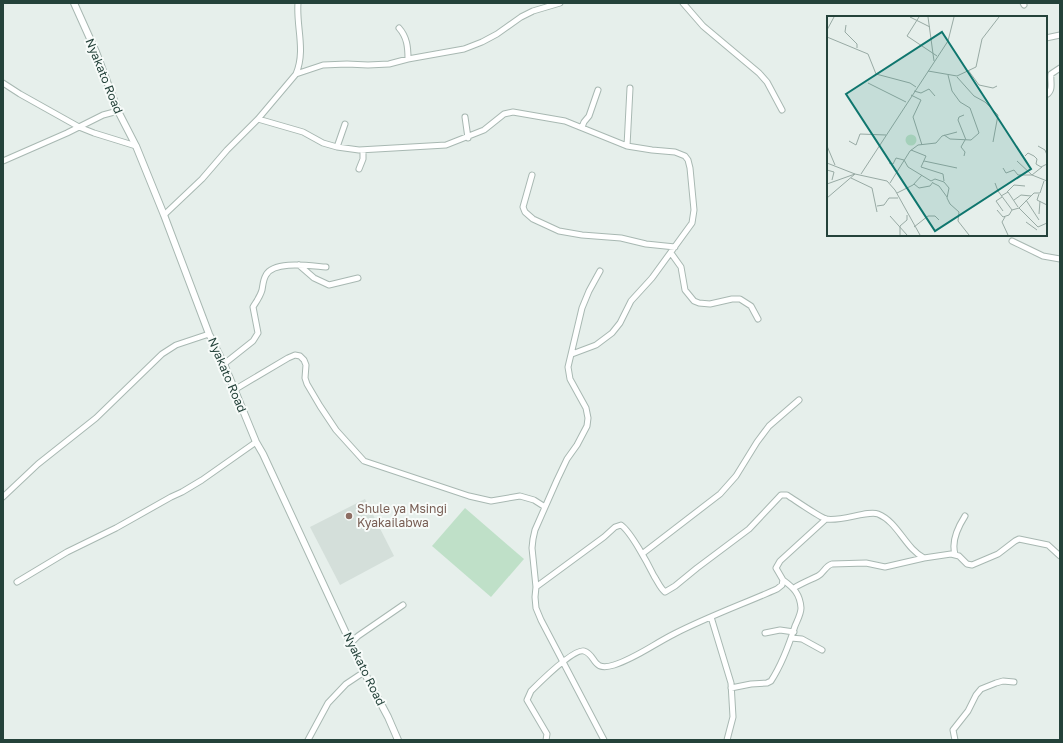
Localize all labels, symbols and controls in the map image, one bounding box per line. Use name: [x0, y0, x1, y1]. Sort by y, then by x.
inset map: [827, 16, 1047, 236]
street label: Nyakato Road: [83, 36, 126, 116]
street label: Nyakato Road: [205, 335, 250, 415]
place label: Shule ya Msingi Kyakailabwa: [357, 501, 447, 530]
marker: Shule ya Msingi Kyakailabwa: [344, 511, 354, 521]
street label: Nyakato Road: [340, 630, 389, 708]

